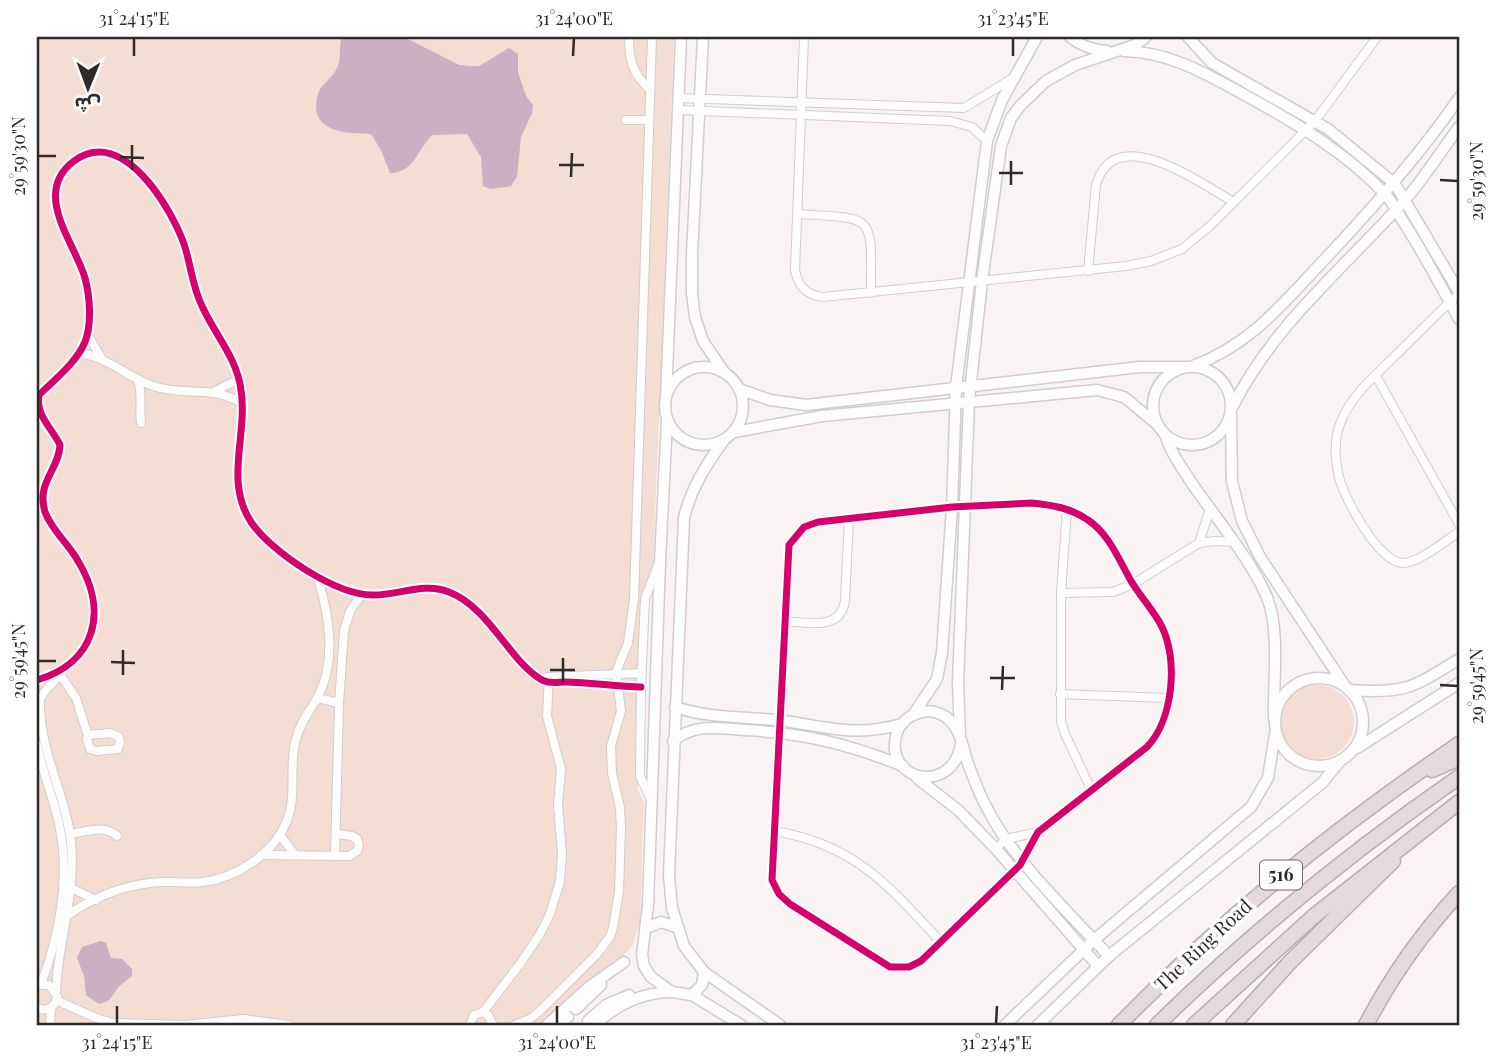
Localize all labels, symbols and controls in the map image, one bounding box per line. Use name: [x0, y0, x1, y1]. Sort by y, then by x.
text: 31°24'15"E: [99, 6, 169, 30]
text: 31°24'00"E: [535, 6, 613, 30]
text: 31°23'45"E: [977, 6, 1049, 30]
north arrow: [52, 52, 122, 122]
text: ش: [74, 93, 101, 119]
text: 29°59'30"N: [6, 116, 30, 196]
text: 29°59'30"N: [1464, 141, 1488, 221]
text: 29°59'45"N: [6, 623, 30, 699]
text: 29°59'45"N: [1464, 648, 1488, 724]
road number: 516: [1260, 860, 1302, 890]
street label: The Ring Road: [1148, 892, 1257, 996]
text: 31°24'15"E: [82, 1030, 152, 1054]
text: 31°24'00"E: [518, 1030, 596, 1054]
text: 31°23'45"E: [960, 1030, 1032, 1054]

